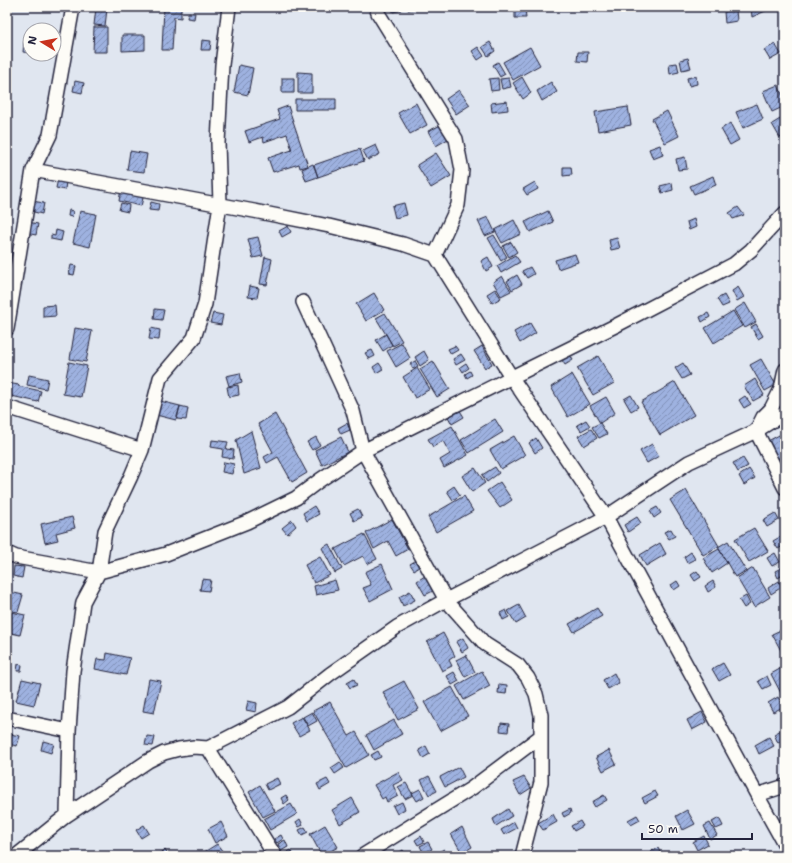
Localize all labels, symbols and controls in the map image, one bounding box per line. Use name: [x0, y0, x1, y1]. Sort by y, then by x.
north arrow: [22, 22, 62, 62]
text: N: [25, 34, 41, 46]
scale bar: [642, 815, 752, 841]
text: 50 m: [648, 821, 678, 837]

